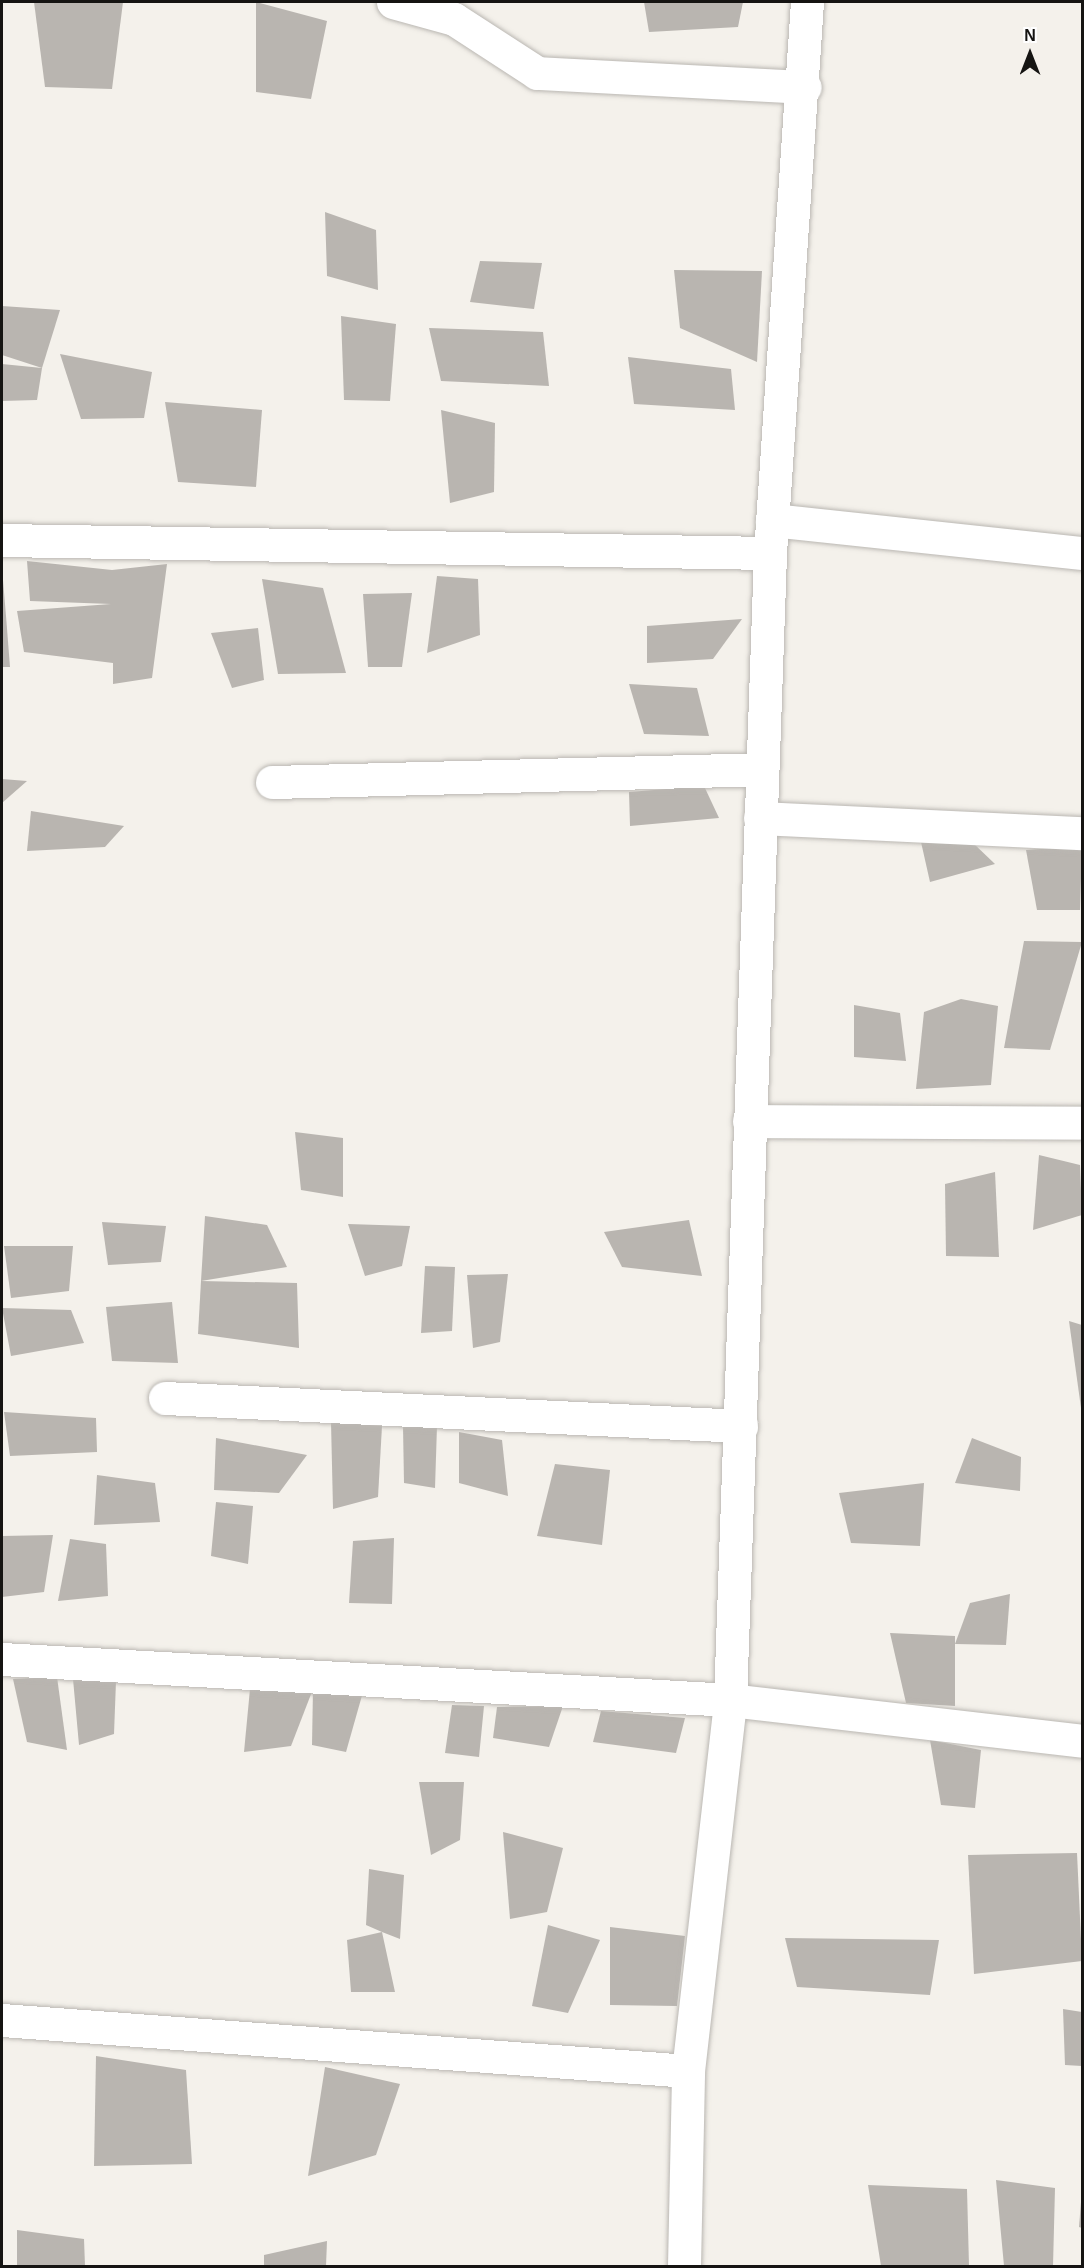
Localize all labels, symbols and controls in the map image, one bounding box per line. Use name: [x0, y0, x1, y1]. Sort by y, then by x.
north arrow: [1000, 24, 1060, 84]
text: N: [1024, 27, 1036, 44]

